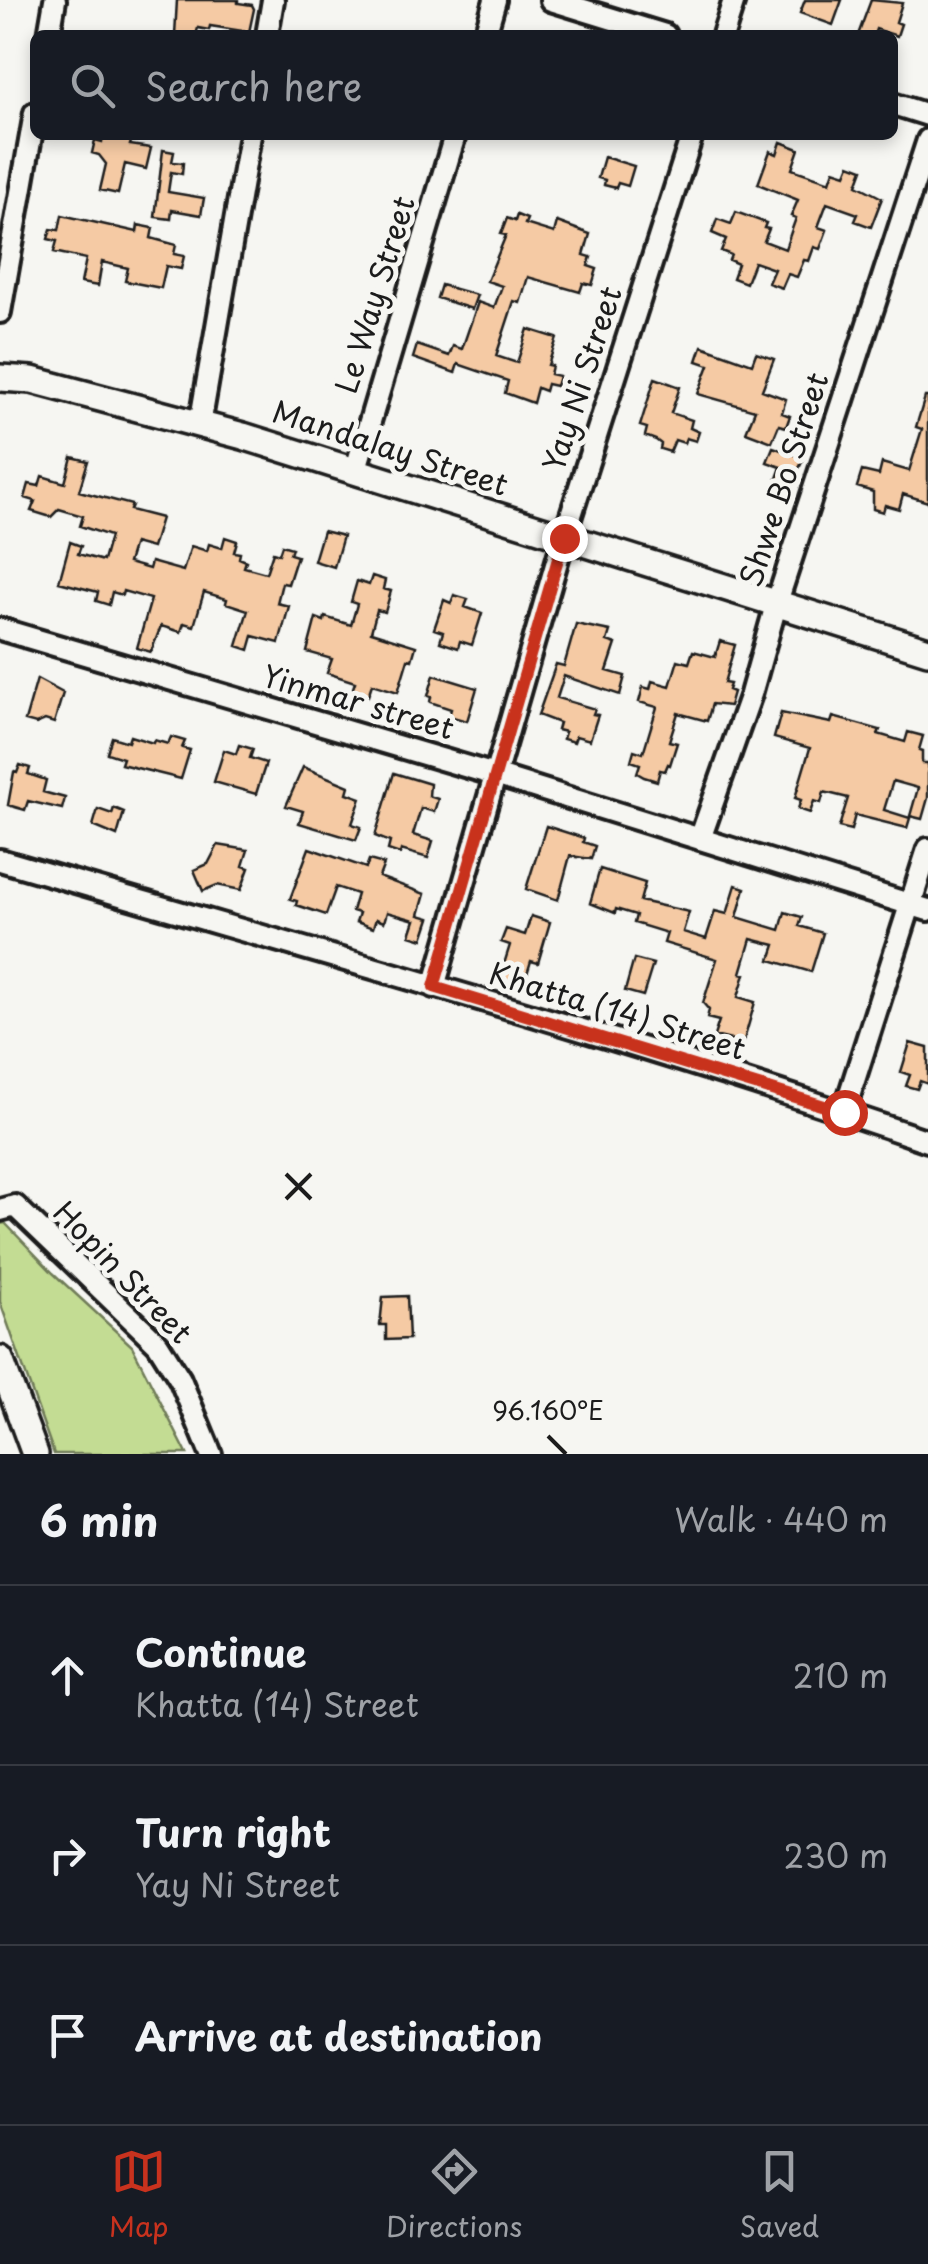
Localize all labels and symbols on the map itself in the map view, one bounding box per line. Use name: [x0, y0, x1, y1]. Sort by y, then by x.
street label: Le Way Street: [322, 190, 425, 398]
street label: Yay Ni Street: [530, 280, 632, 476]
street label: Shwe Bo Street: [727, 366, 838, 592]
street label: Mandalay Street: [267, 387, 514, 506]
route end: [542, 516, 588, 562]
street label: Yinmar street: [258, 652, 460, 749]
street label: Khatta (14) Street: [484, 949, 751, 1070]
route start: [822, 1090, 868, 1136]
street label: Hopin Street: [44, 1190, 204, 1353]
text: 96.160°E: [492, 1391, 604, 1429]

